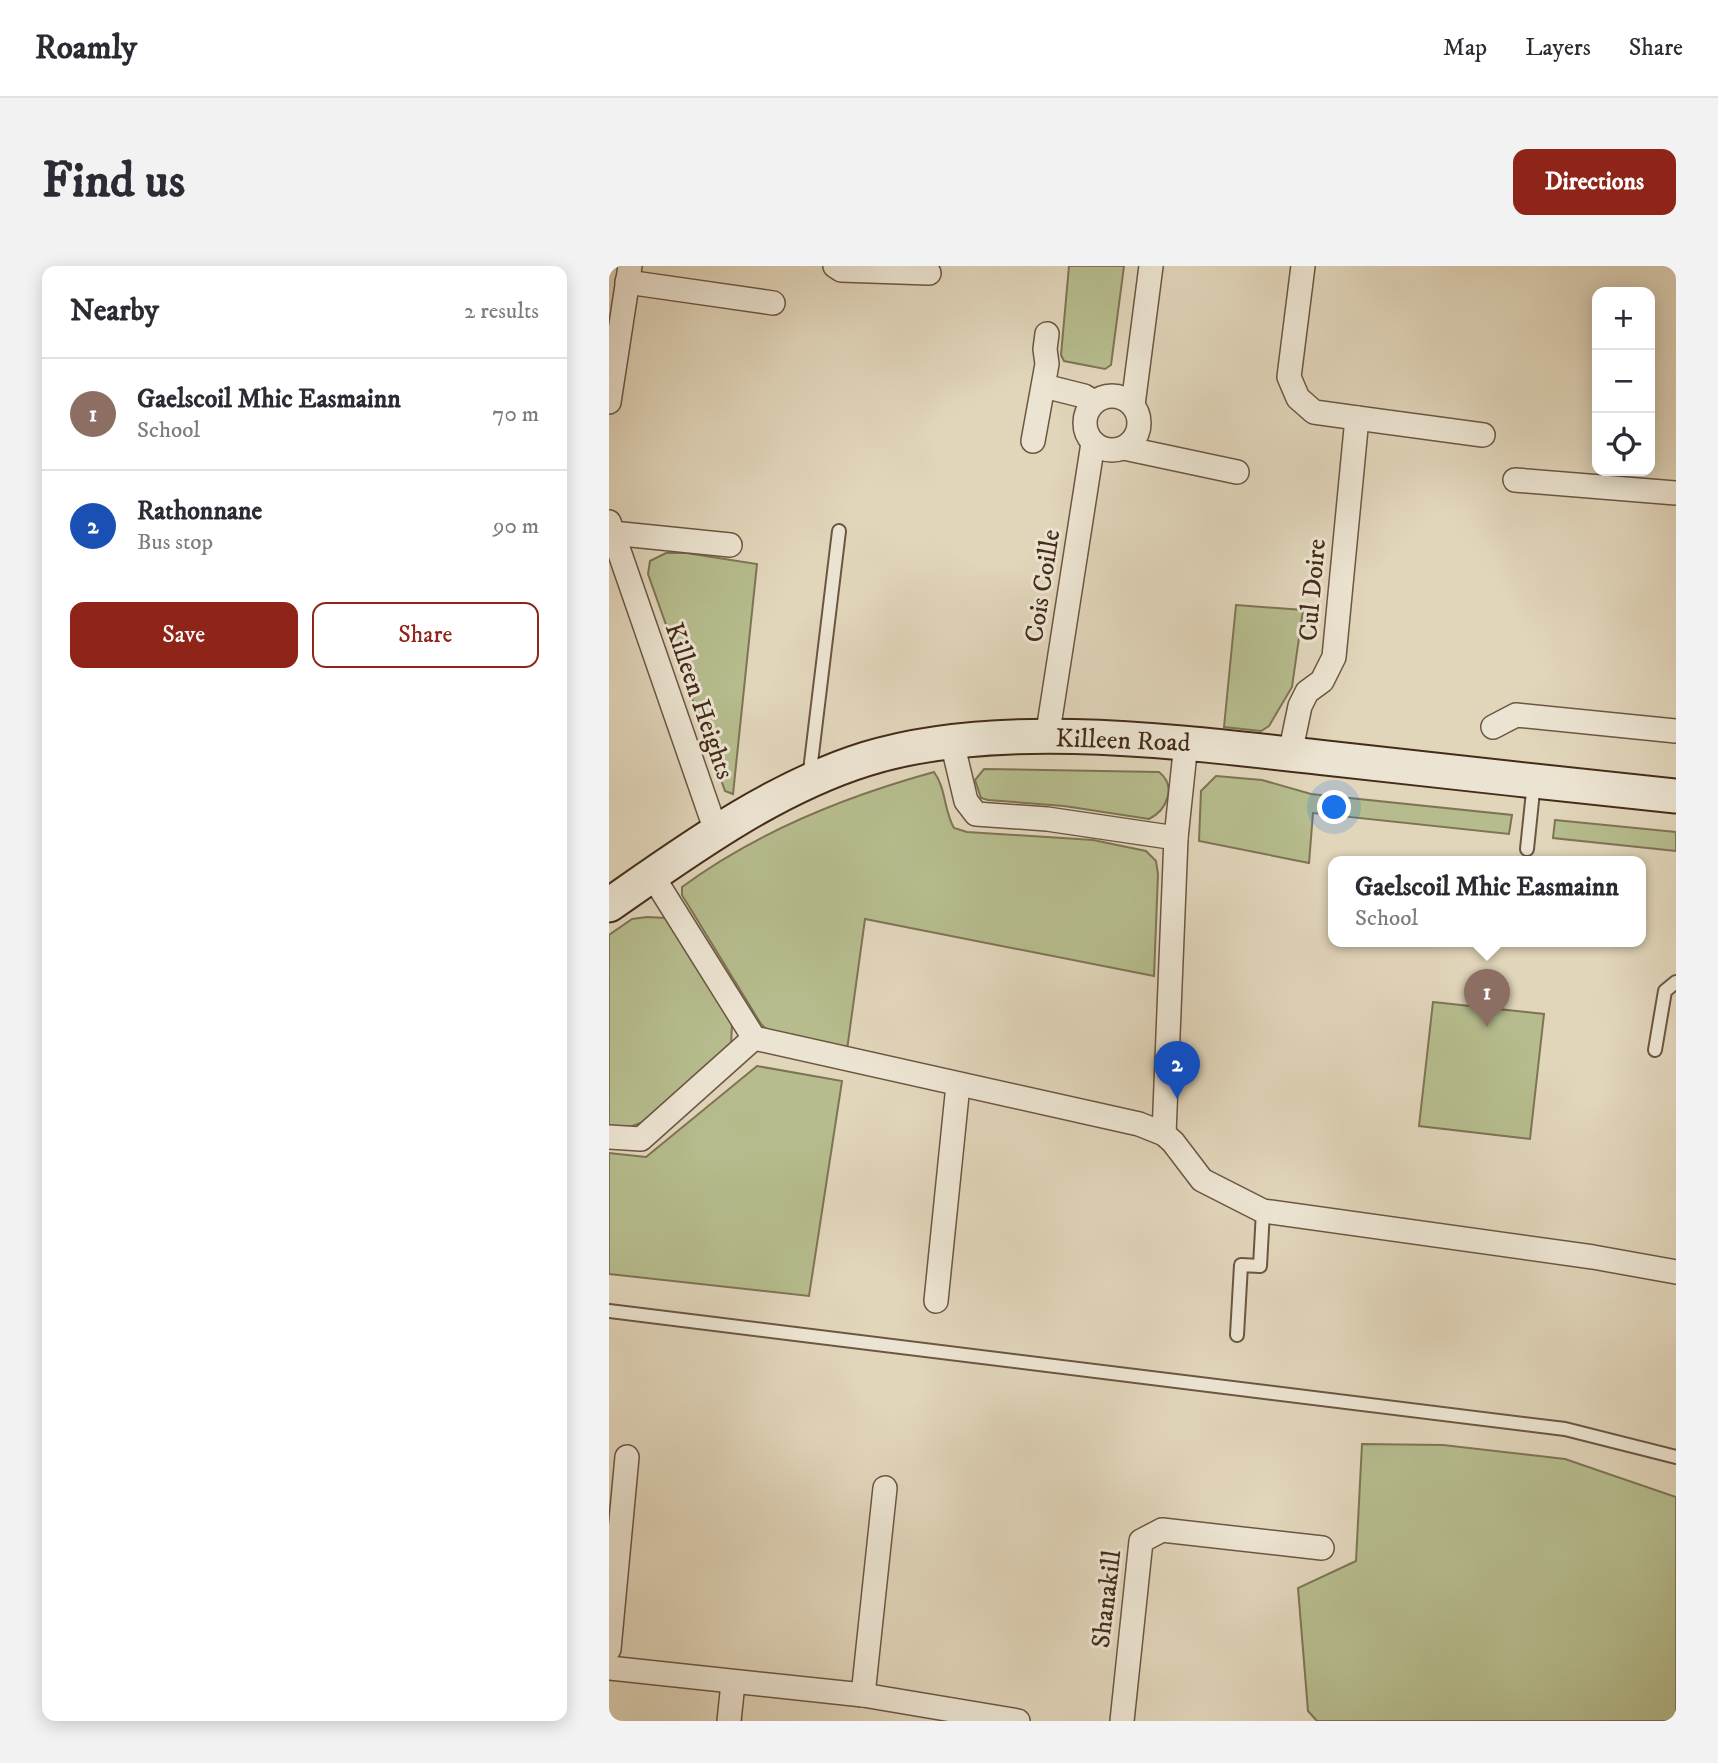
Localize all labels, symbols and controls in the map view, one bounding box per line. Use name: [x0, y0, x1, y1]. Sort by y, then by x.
text: Roamly: [35, 28, 137, 69]
text: Map: [1443, 33, 1487, 63]
text: Layers: [1525, 33, 1591, 63]
text: Share: [1629, 33, 1683, 63]
button: Directions: [1513, 149, 1676, 215]
text: Find us: [42, 151, 185, 213]
map controls: [1592, 287, 1655, 476]
button: +: [1592, 287, 1655, 350]
text: Nearby: [70, 293, 159, 330]
text: 2 results: [464, 297, 539, 326]
button: −: [1592, 350, 1655, 413]
text: Gaelscoil Mhic Easmainn: [137, 383, 401, 416]
text: 1: [89, 400, 97, 429]
text: 70 m: [492, 400, 539, 429]
button: locate: [1592, 413, 1655, 476]
text: School: [137, 416, 200, 445]
text: Rathonnane: [137, 495, 262, 528]
text: 2: [87, 512, 99, 541]
text: 90 m: [493, 512, 539, 541]
street label: Cois Coille: [1018, 527, 1068, 645]
text: Bus stop: [137, 528, 213, 557]
street label: Cul Doire: [1292, 538, 1334, 642]
button: Save: [70, 602, 298, 668]
button: Share: [312, 602, 539, 668]
street label: Killeen Heights: [657, 618, 741, 784]
street label: Killeen Road: [1055, 722, 1191, 760]
your location: [1317, 790, 1351, 824]
popup: [1328, 856, 1646, 947]
text: Gaelscoil Mhic Easmainn: [1355, 871, 1619, 904]
text: School: [1355, 904, 1418, 933]
pin: 1: [1464, 969, 1510, 1027]
pin: 2: [1154, 1041, 1200, 1099]
street label: Shanakill: [1085, 1548, 1129, 1650]

